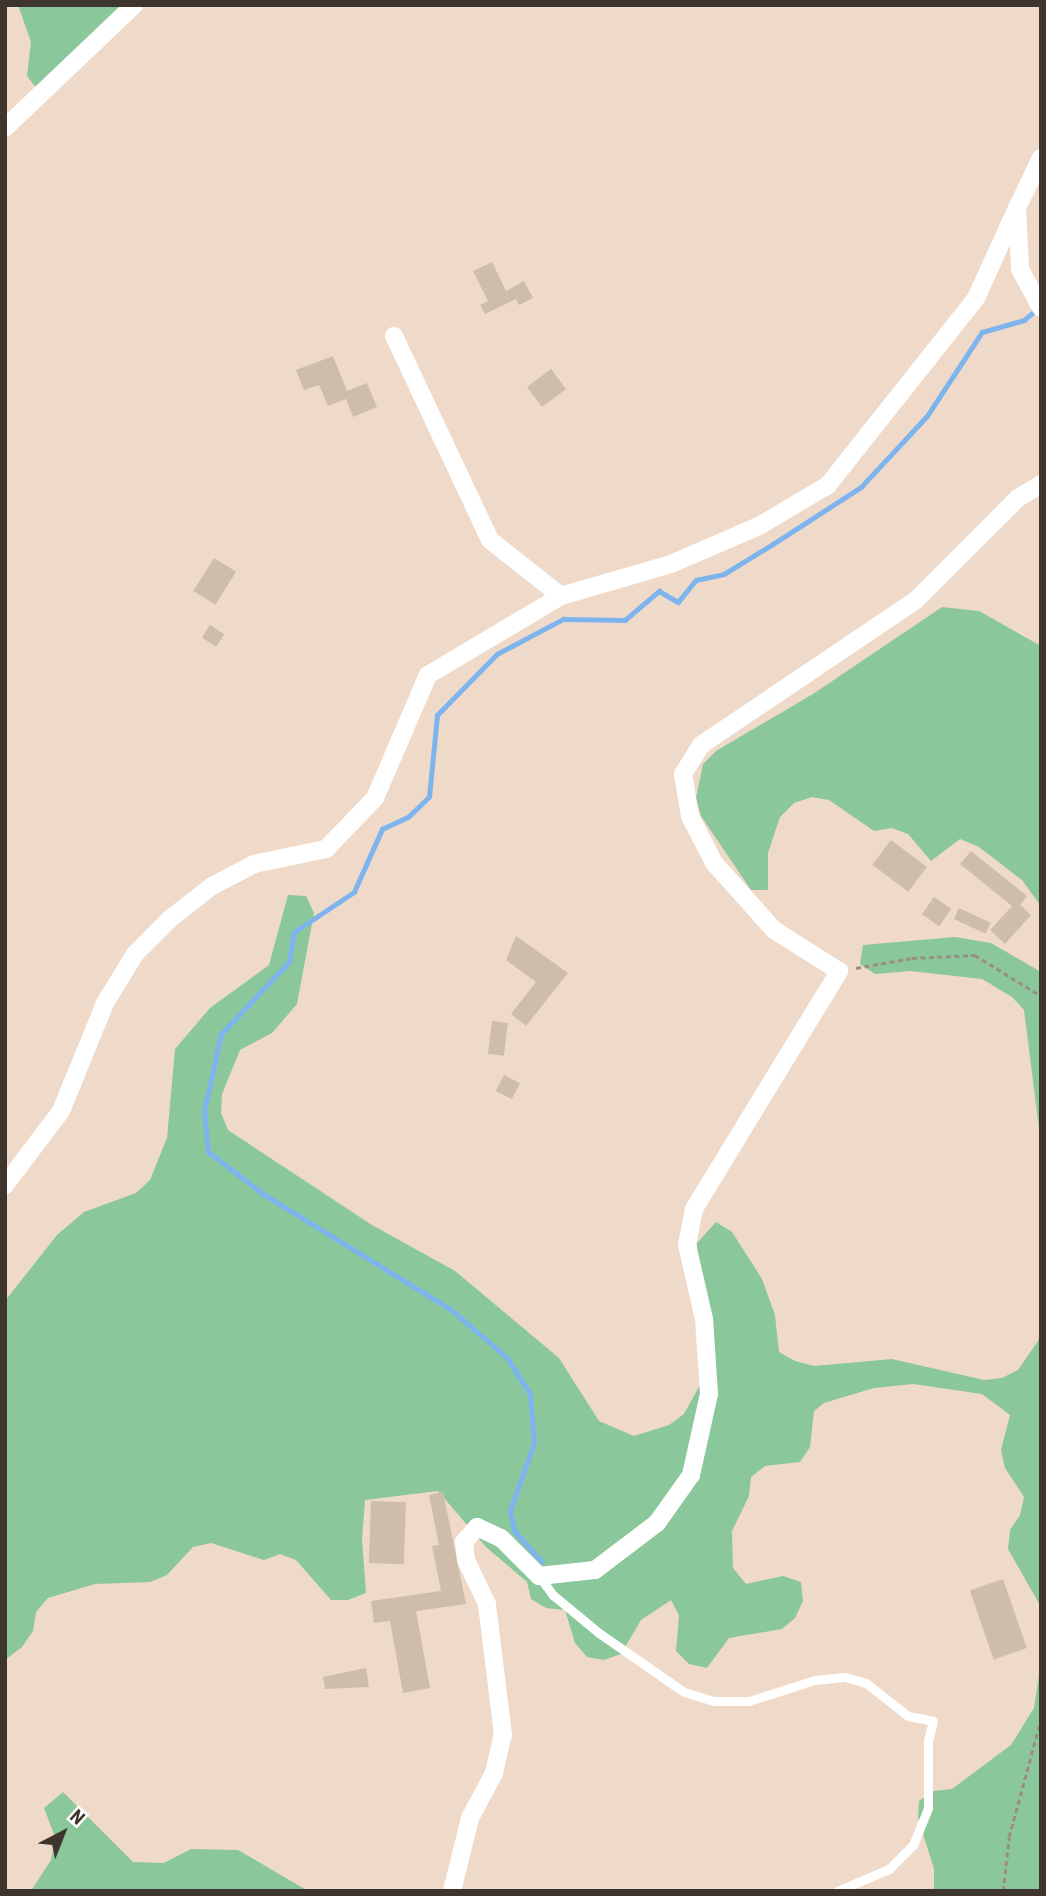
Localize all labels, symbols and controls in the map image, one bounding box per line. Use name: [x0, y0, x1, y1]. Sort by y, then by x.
north arrow: [28, 1798, 98, 1868]
text: N: [65, 1805, 89, 1829]

